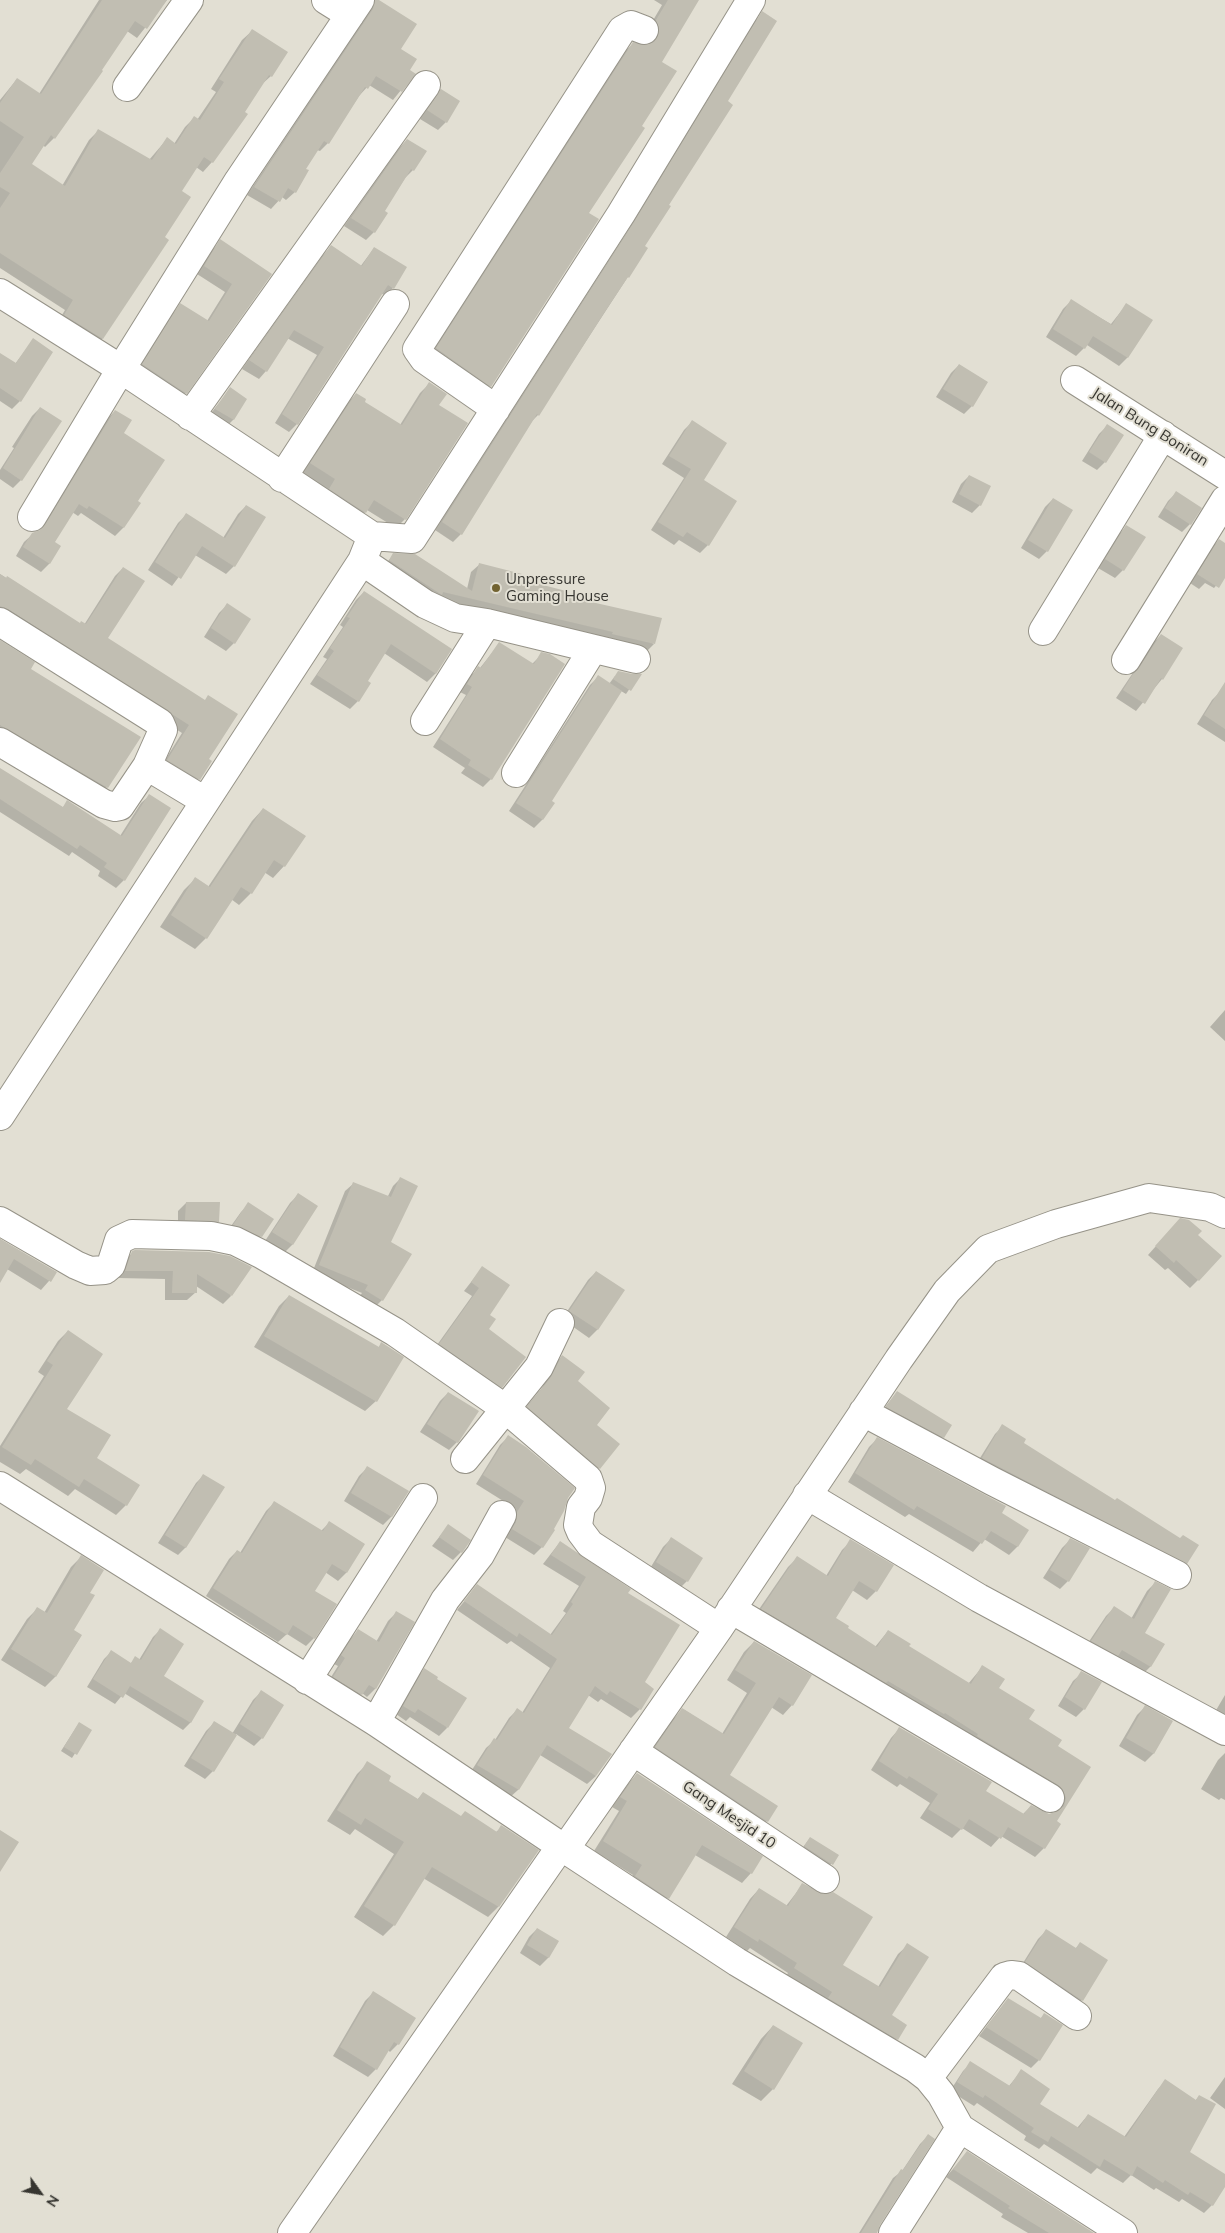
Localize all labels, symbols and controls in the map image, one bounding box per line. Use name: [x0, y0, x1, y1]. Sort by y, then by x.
street label: Jalan Bung Boniran: [1088, 384, 1212, 470]
place label: Unpressure Gaming House: [506, 570, 609, 605]
marker: Unpressure Gaming House: [490, 582, 502, 594]
street label: Gang Mesjid 10: [679, 1777, 779, 1853]
north arrow: [15, 2168, 65, 2218]
text: N: [42, 2192, 63, 2210]

